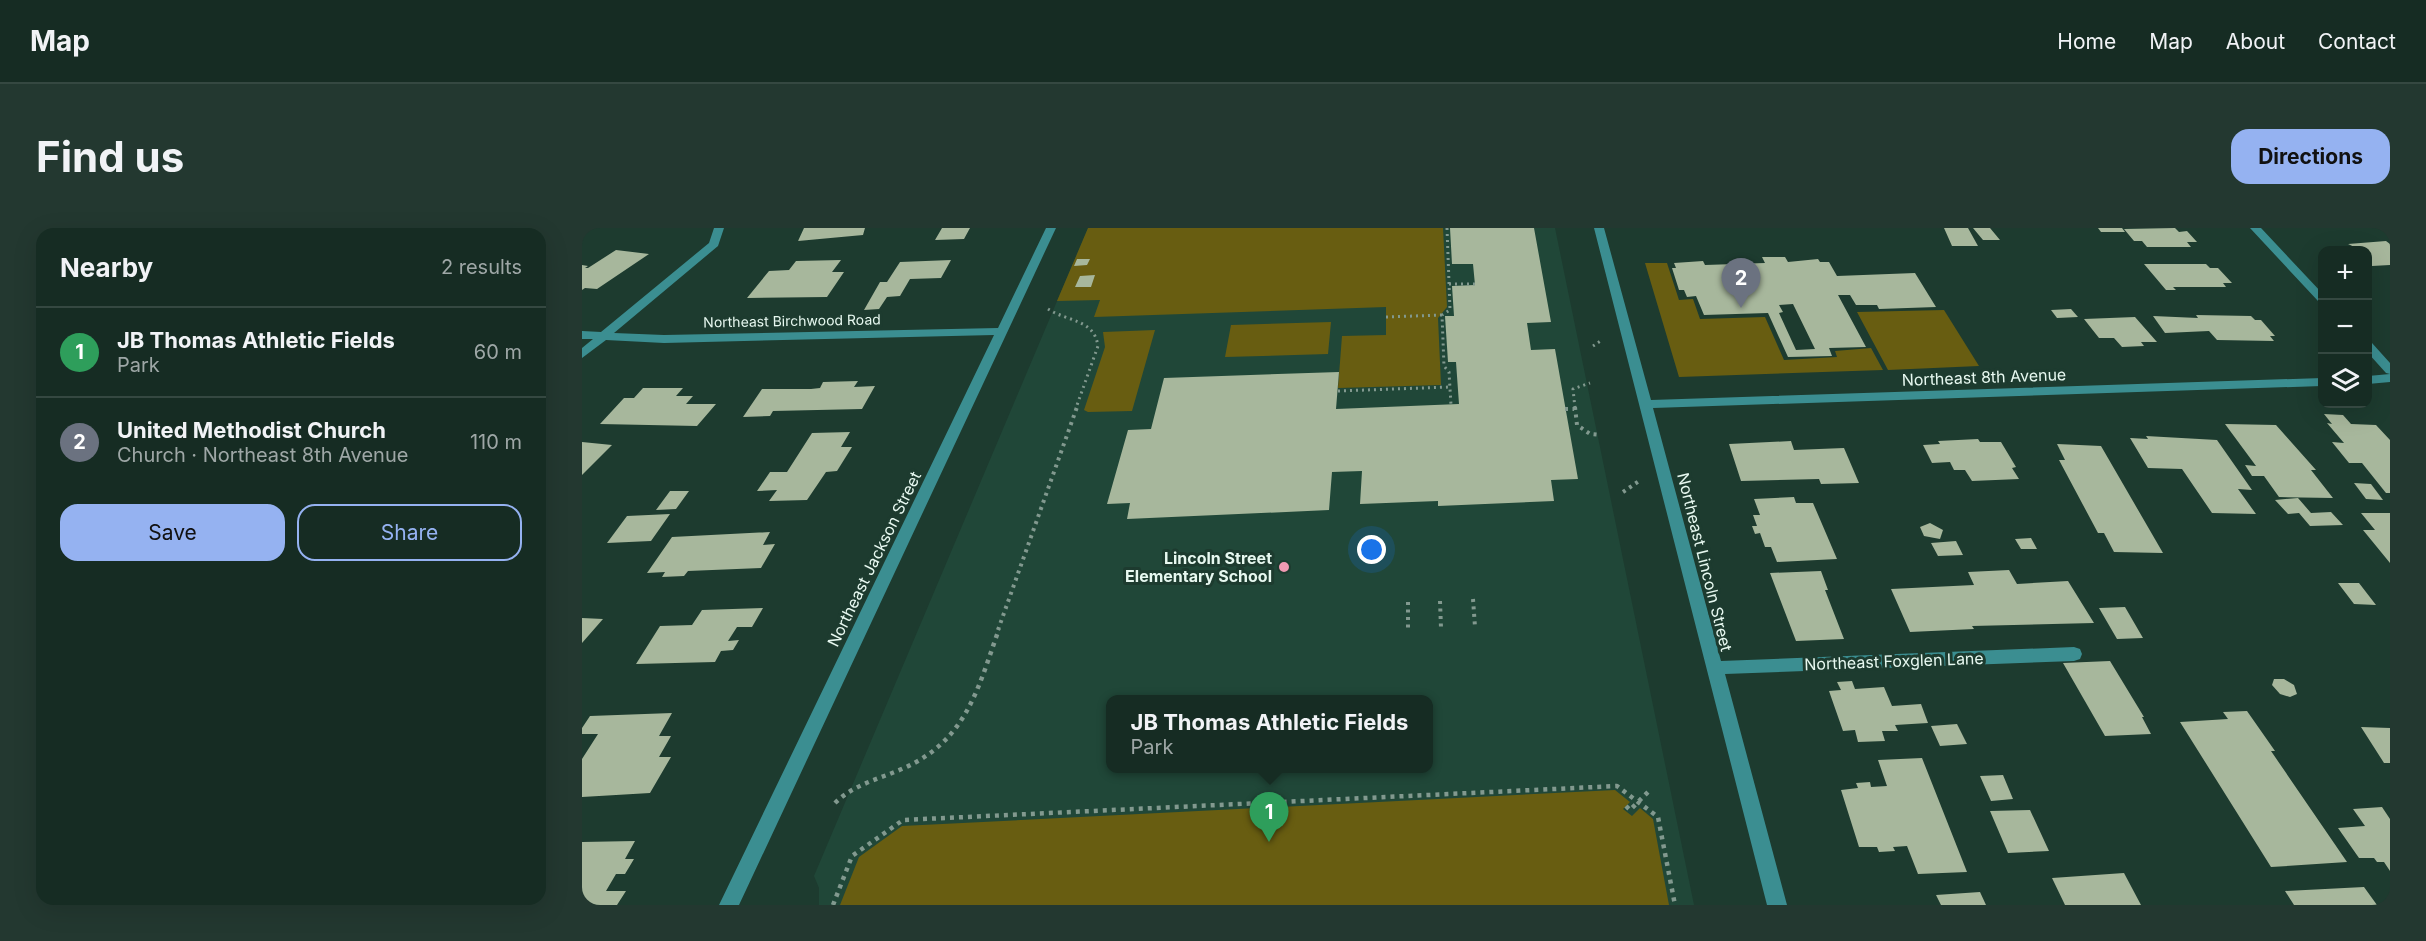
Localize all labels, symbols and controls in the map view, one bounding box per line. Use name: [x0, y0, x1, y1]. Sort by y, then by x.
text: Map: [30, 24, 90, 58]
text: Home: [2057, 29, 2116, 54]
text: Map: [2149, 29, 2193, 54]
text: About: [2226, 29, 2285, 54]
text: Contact: [2318, 29, 2396, 54]
button: Directions: [2231, 129, 2390, 184]
text: Find us: [36, 131, 184, 182]
map controls: [2318, 246, 2372, 408]
button: +: [2318, 246, 2372, 300]
text: Nearby: [60, 252, 153, 283]
text: 2 results: [441, 255, 522, 279]
pin: 2: [1722, 259, 1760, 308]
button: −: [2318, 300, 2372, 354]
street label: Northeast Birchwood Road: [703, 310, 881, 331]
text: JB Thomas Athletic Fields: [117, 327, 395, 353]
text: 1: [75, 340, 84, 364]
text: 60 m: [474, 340, 522, 364]
text: Park: [117, 353, 160, 377]
button: layers: [2318, 354, 2372, 408]
street label: Northeast 8th Avenue: [1901, 364, 2067, 390]
text: United Methodist Church: [117, 417, 386, 443]
text: 2: [73, 430, 86, 454]
text: 110 m: [470, 430, 522, 454]
text: Church · Northeast 8th Avenue: [117, 443, 408, 467]
street label: Northeast Jackson Street: [823, 468, 925, 650]
street label: Northeast Lincoln Street: [1673, 471, 1737, 653]
button: Save: [60, 504, 285, 561]
button: Share: [297, 504, 522, 561]
your location: [1357, 535, 1386, 564]
place label: Lincoln Street Elementary School: [1125, 548, 1272, 586]
marker: Lincoln Street Elementary School: [1277, 560, 1291, 574]
street label: Northeast Foxglen Lane: [1804, 648, 1984, 674]
popup: [1106, 695, 1433, 773]
text: JB Thomas Athletic Fields: [1131, 709, 1408, 735]
text: Park: [1131, 735, 1173, 759]
pin: 1: [1250, 792, 1288, 842]

